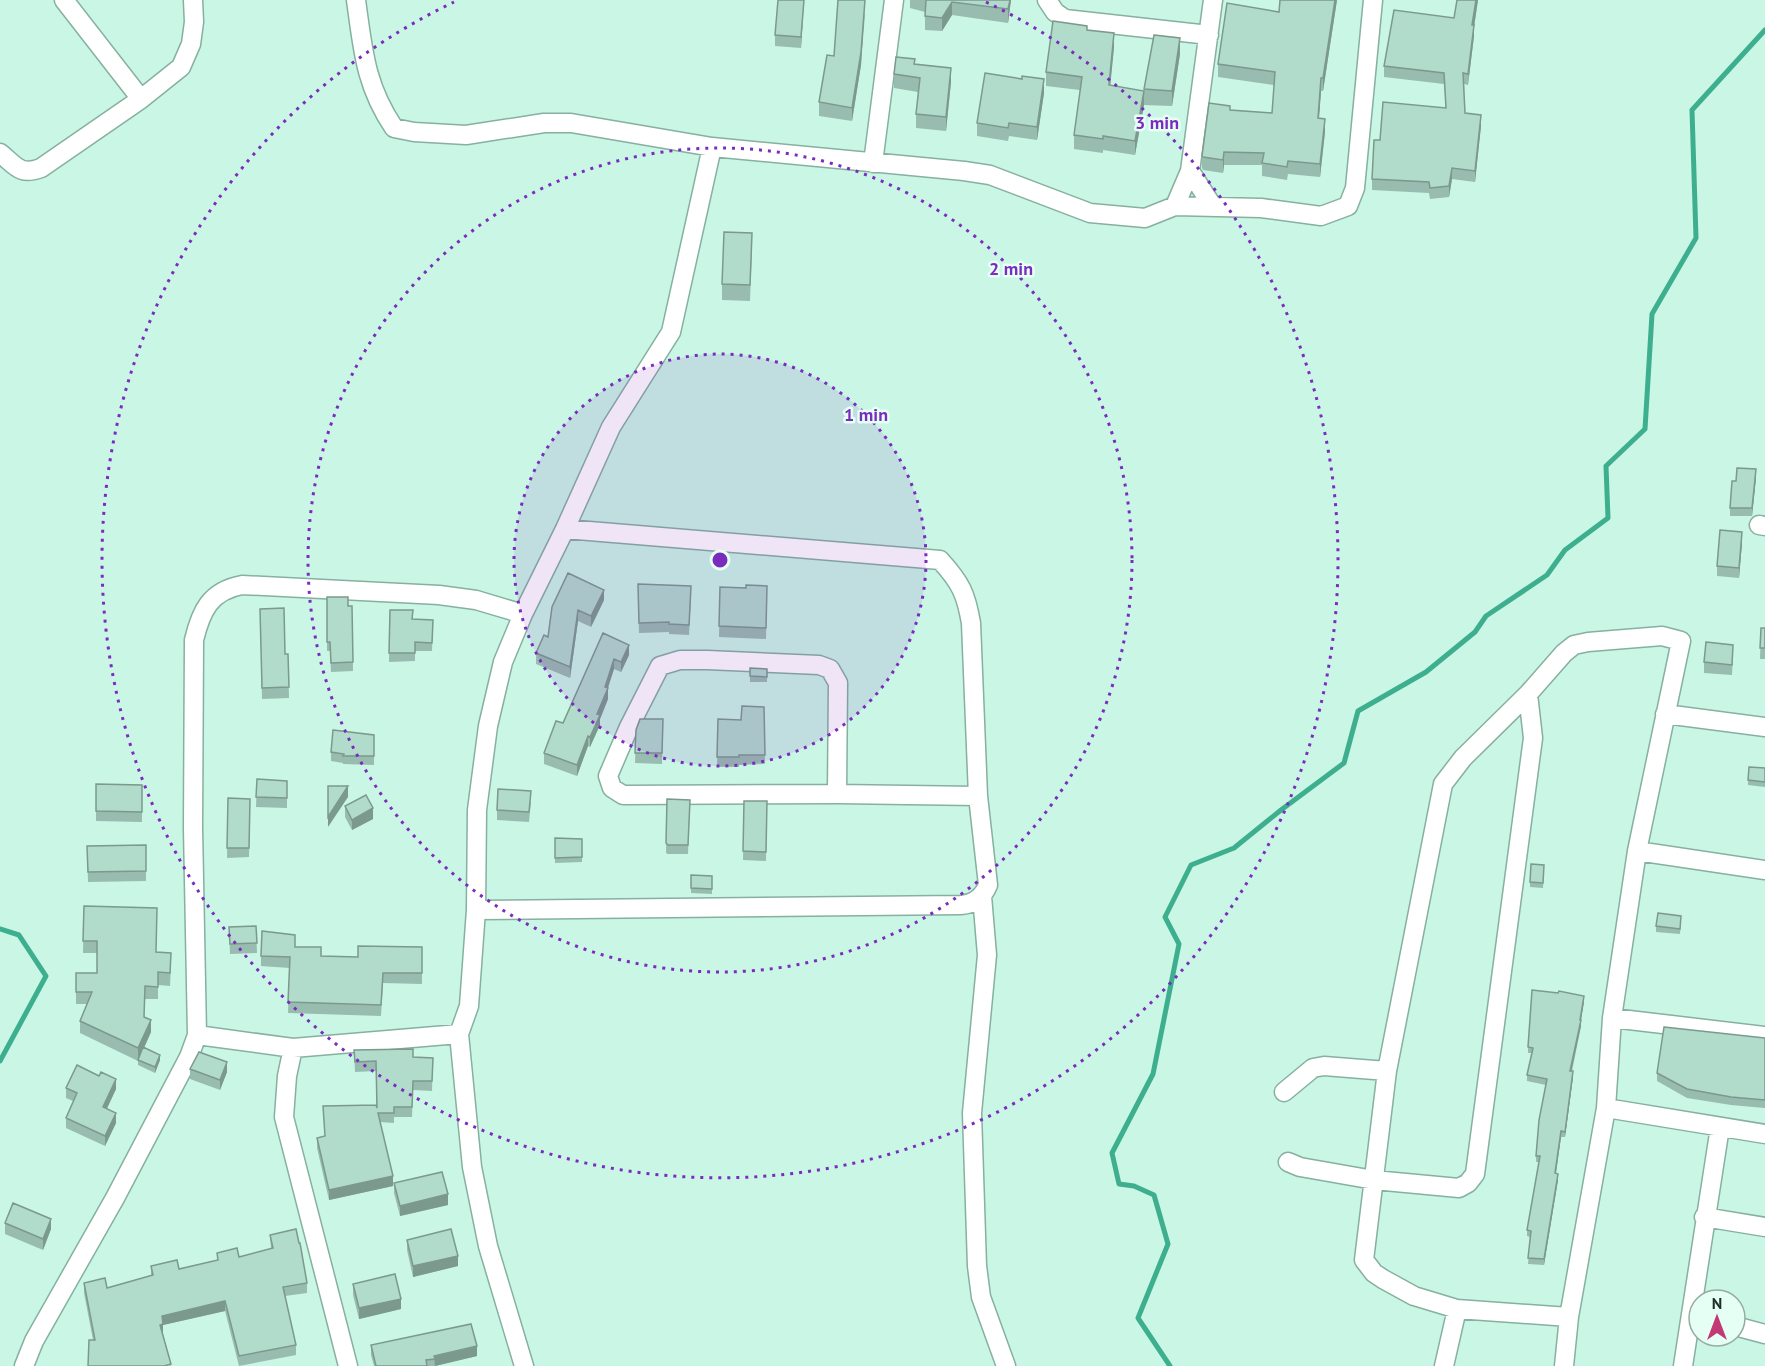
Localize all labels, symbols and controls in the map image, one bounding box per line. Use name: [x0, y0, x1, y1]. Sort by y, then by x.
text: 3 min: [1135, 111, 1179, 134]
text: 2 min: [989, 257, 1033, 280]
text: 1 min: [844, 403, 888, 426]
centre of rings: [710, 550, 730, 570]
north arrow: [1687, 1288, 1747, 1348]
text: N: [1712, 1293, 1722, 1313]

